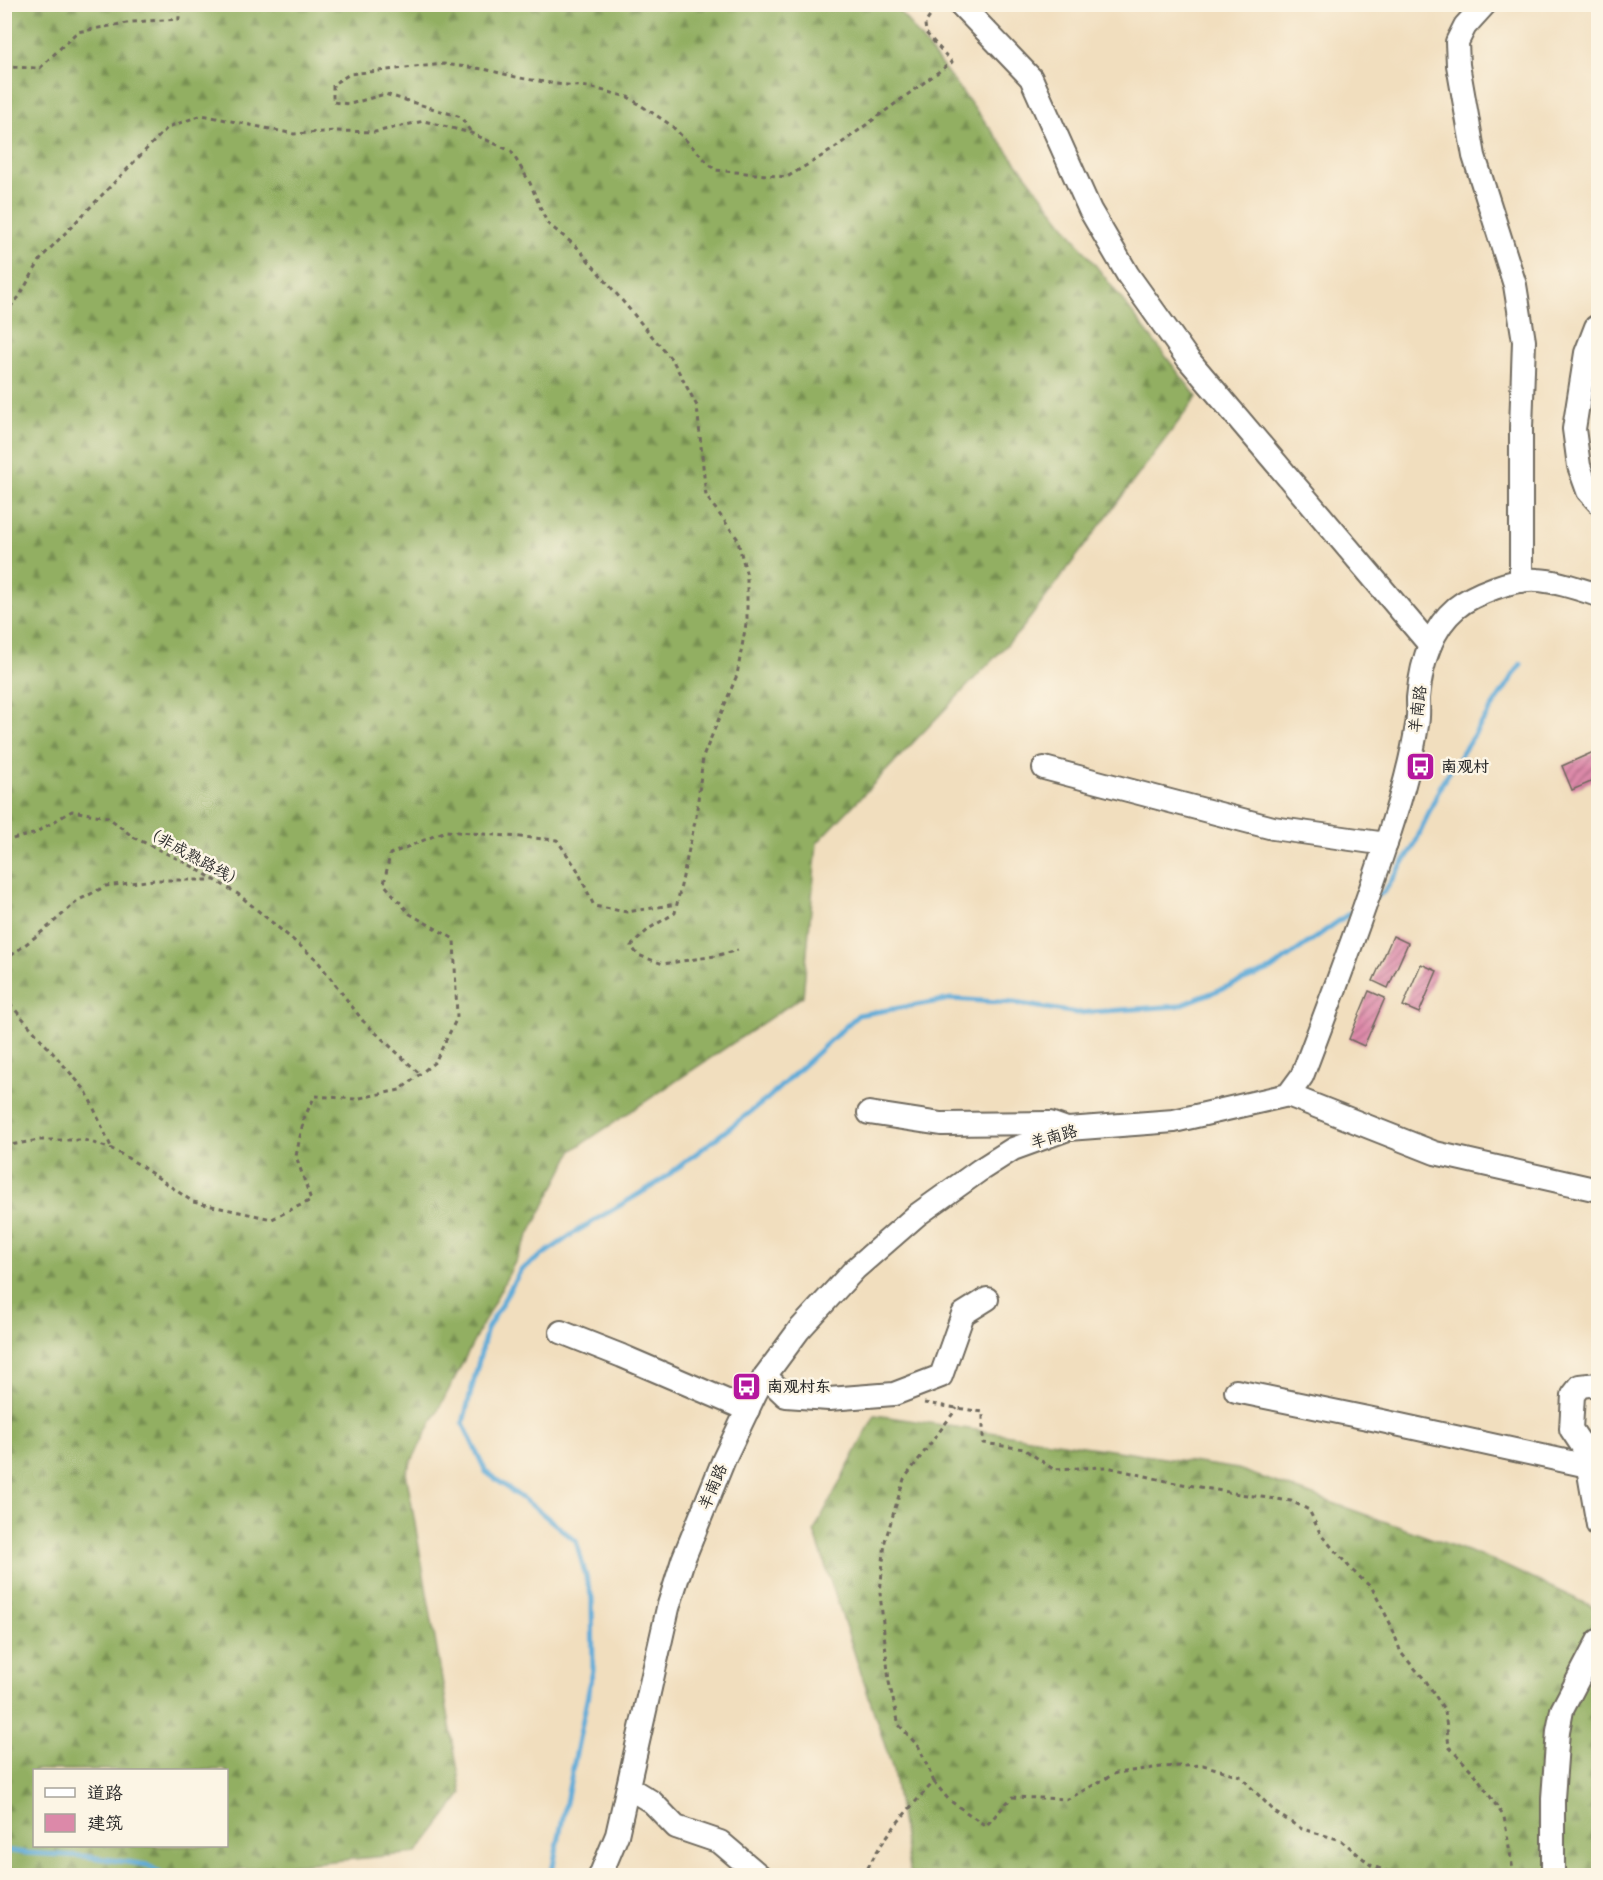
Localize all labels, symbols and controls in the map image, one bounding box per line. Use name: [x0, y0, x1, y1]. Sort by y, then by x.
street label: 羊南路: [1405, 684, 1431, 734]
bus stop icon: 南观村: [1404, 751, 1436, 783]
place label: 南观村: [1441, 757, 1489, 777]
street label: （非成熟路线）: [140, 821, 248, 893]
street label: 羊南路: [1028, 1121, 1080, 1153]
bus stop icon: 南观村东: [730, 1371, 762, 1403]
place label: 南观村东: [767, 1377, 831, 1397]
street label: 羊南路: [694, 1461, 732, 1513]
legend: [33, 1769, 228, 1847]
text: 道路: [87, 1782, 123, 1805]
text: 建筑: [87, 1812, 123, 1835]

